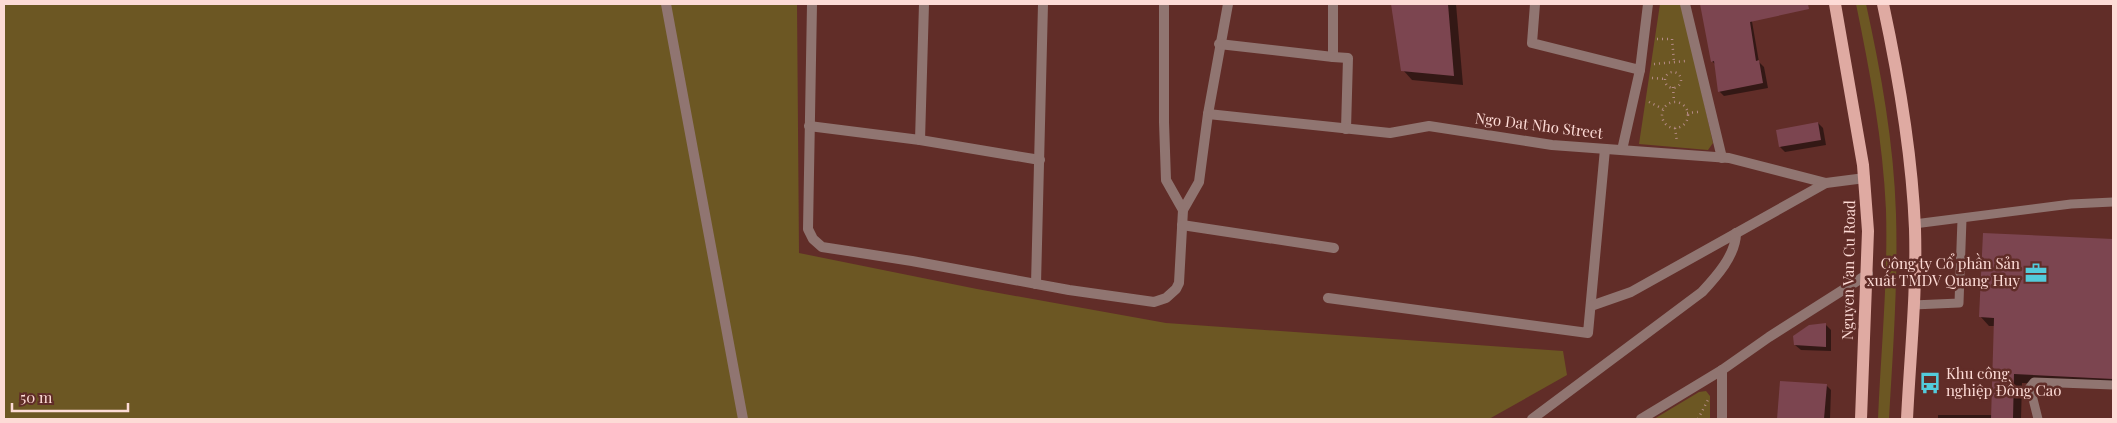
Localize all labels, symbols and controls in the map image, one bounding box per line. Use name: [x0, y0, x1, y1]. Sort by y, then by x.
street label: Ngo Dat Nho Street: [1474, 107, 1605, 143]
street label: Nguyen Van Cu Road: [1837, 200, 1859, 340]
place label: Công ty Cổ phần Sản xuất TMDV Quang Huy: [1867, 253, 2020, 290]
office icon: Công ty Cổ phần Sản xuất TMDV Quang Huy: [2023, 260, 2049, 286]
place label: Khu công nghiệp Đồng Cao: [1946, 363, 2062, 400]
bus stop icon: Khu công nghiệp Đồng Cao: [1917, 370, 1943, 396]
scale bar: [12, 380, 129, 412]
text: 50 m: [20, 387, 53, 407]

